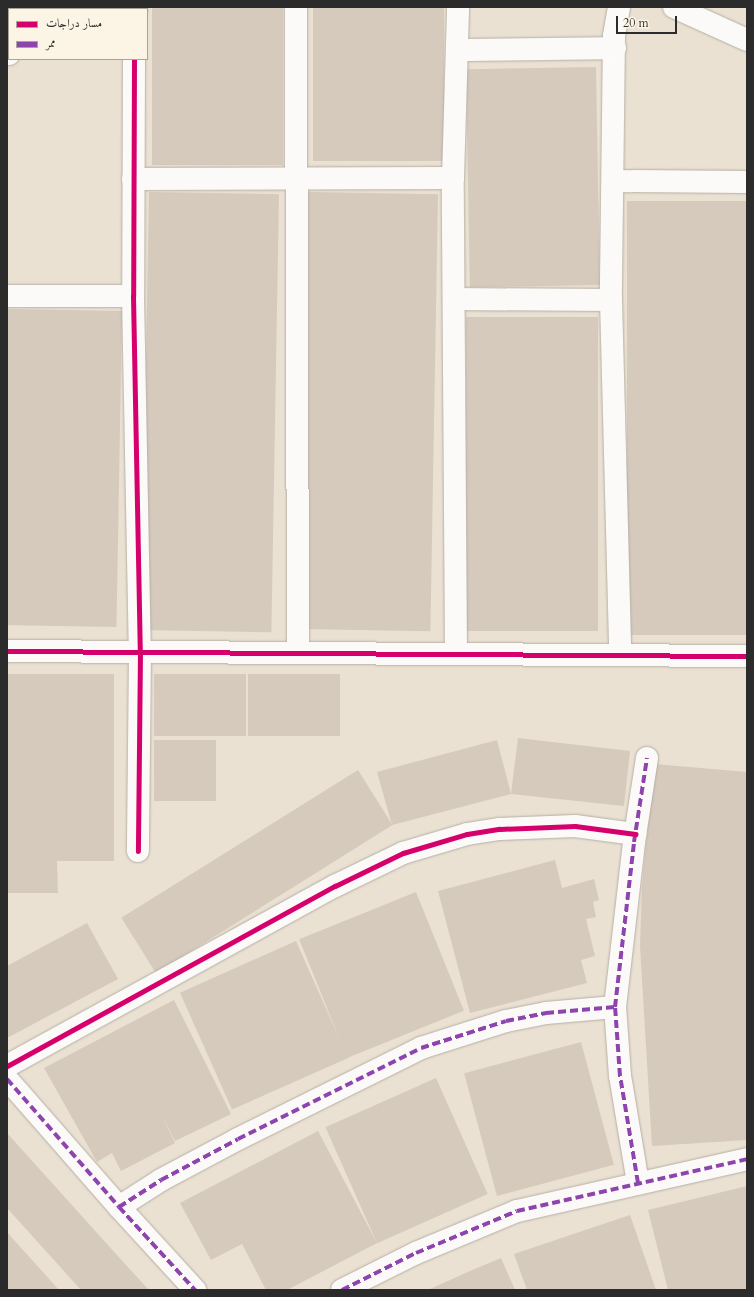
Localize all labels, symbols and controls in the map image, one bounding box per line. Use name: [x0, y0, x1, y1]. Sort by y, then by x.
legend: [8, 8, 148, 60]
scale bar: [618, 8, 679, 34]
text: مسار دراجات: [46, 15, 102, 31]
text: 20 m: [623, 15, 649, 31]
text: ممر: [46, 35, 56, 51]

